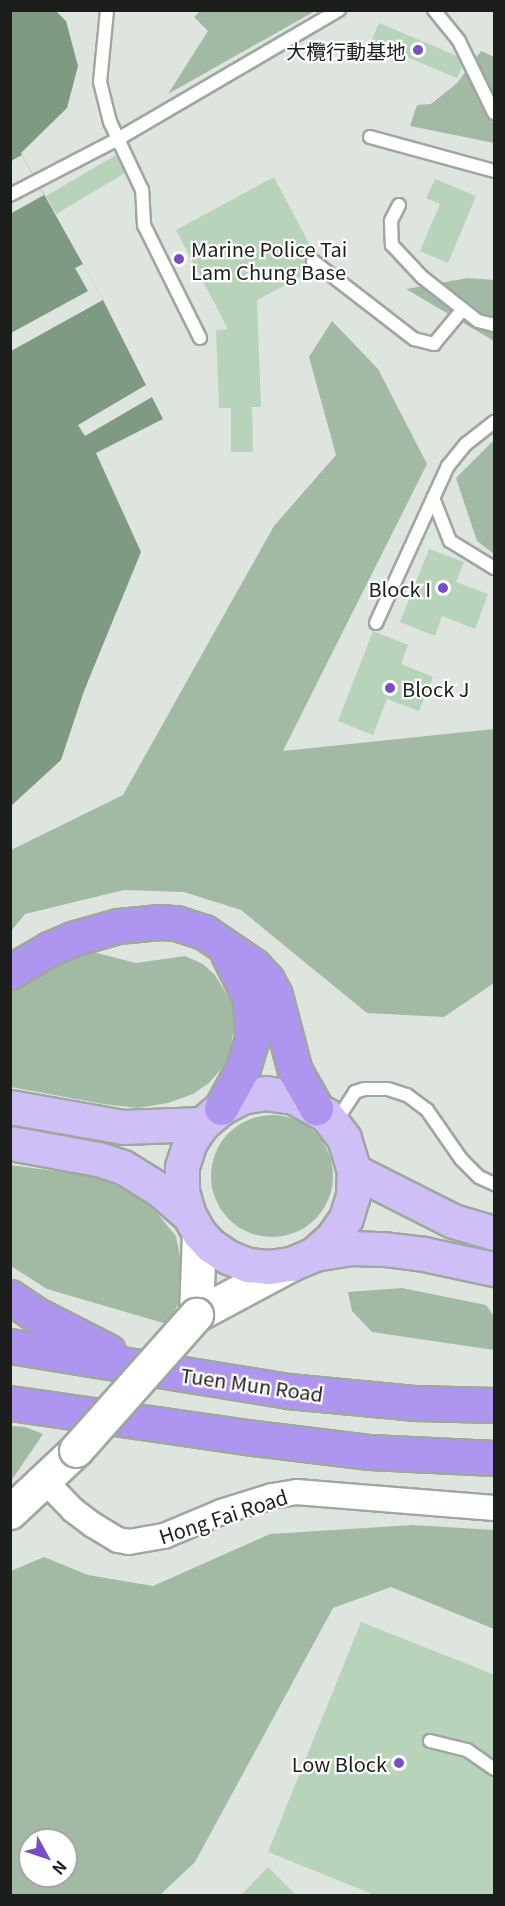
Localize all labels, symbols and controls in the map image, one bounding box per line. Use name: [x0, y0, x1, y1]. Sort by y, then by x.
place label: 大欖行動基地: [286, 38, 406, 62]
marker: 大欖行動基地: [411, 43, 425, 57]
place label: Marine Police Tai Lam Chung Base: [191, 236, 347, 283]
marker: Marine Police Tai Lam Chung Base: [172, 252, 186, 266]
place label: Block I: [368, 576, 431, 600]
marker: Block I: [436, 581, 450, 595]
place label: Block J: [402, 676, 469, 700]
marker: Block J: [383, 681, 397, 695]
street label: Tuen Mun Road: [179, 1362, 325, 1406]
street label: Hong Fai Road: [156, 1484, 290, 1548]
place label: Low Block: [292, 1751, 387, 1775]
marker: Low Block: [392, 1756, 406, 1770]
north arrow: [18, 1828, 78, 1888]
text: N: [47, 1856, 73, 1881]

